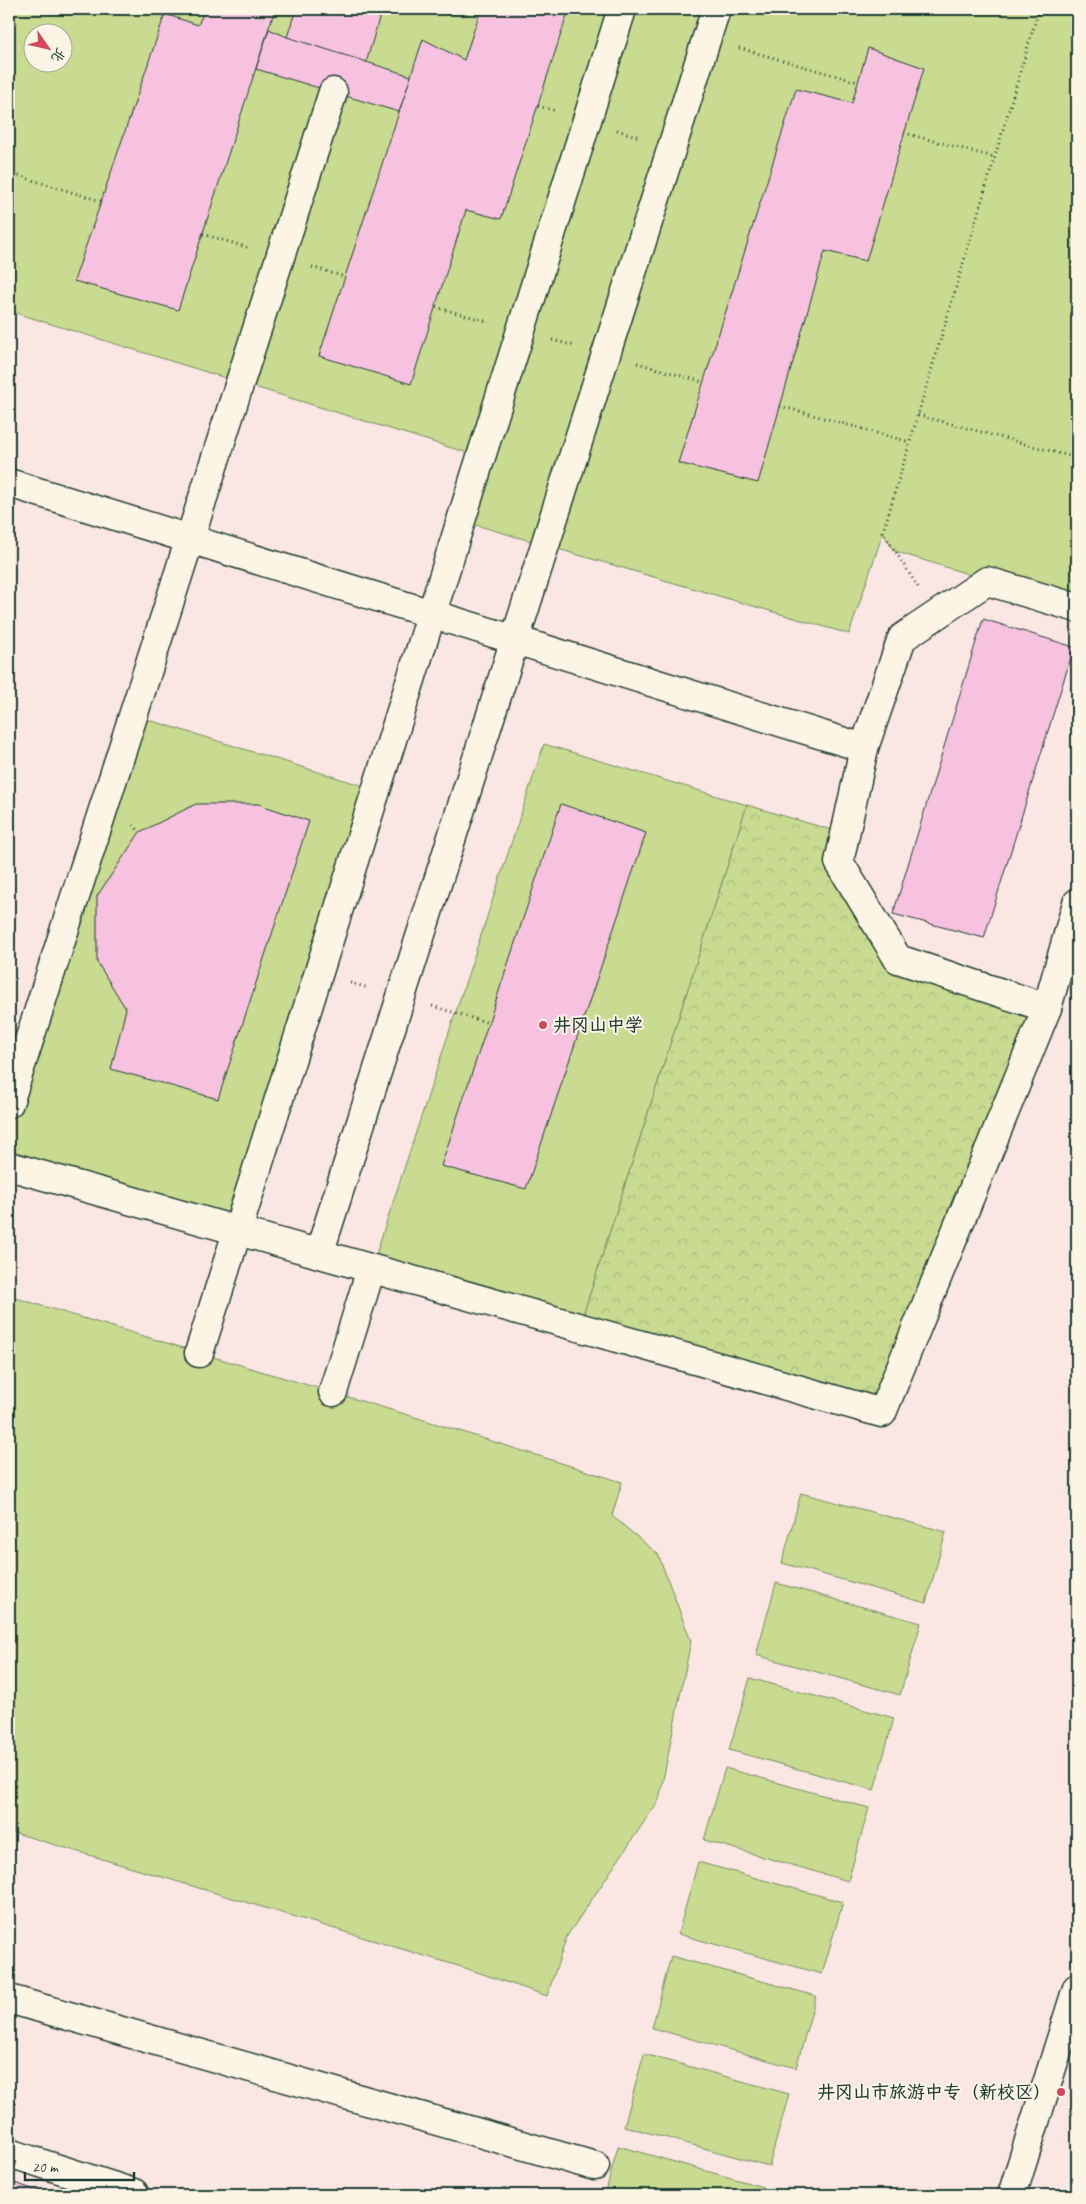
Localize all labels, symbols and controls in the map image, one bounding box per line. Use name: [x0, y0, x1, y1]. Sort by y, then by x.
north arrow: [22, 22, 72, 72]
text: 北: [47, 44, 69, 66]
place label: 井冈山中学: [553, 1014, 643, 1036]
marker: 井冈山中学: [537, 1019, 549, 1031]
place label: 井冈山市旅游中专（新校区）: [817, 2081, 1051, 2103]
marker: 井冈山市旅游中专（新校区）: [1055, 2086, 1067, 2098]
scale bar: [25, 2149, 134, 2181]
text: 20 m: [32, 2158, 59, 2177]

